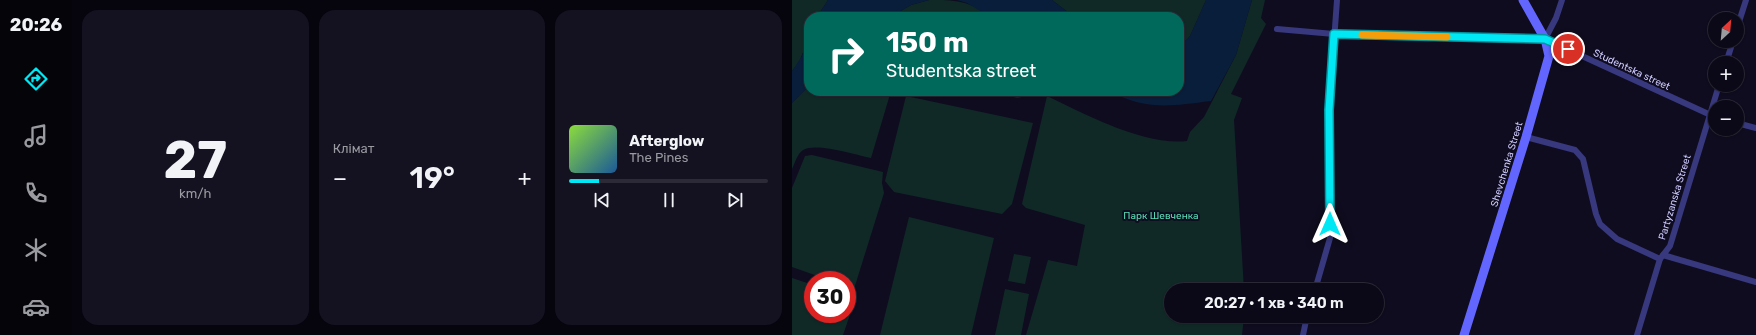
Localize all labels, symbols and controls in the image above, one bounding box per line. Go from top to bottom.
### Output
north arrow [1708,12,1744,48]
map controls [1708,12,1744,136]
text: 20:26 [10,14,62,36]
text: 150 m [886,26,969,59]
icon: right [820,28,872,80]
pin [1551,32,1585,66]
icon: arrive [1557,38,1579,60]
street label: Studentska street [1591,47,1672,93]
button: + [1708,56,1744,92]
text: Studentska street [886,60,1036,82]
icon: directions [22,65,50,93]
button: − [1708,100,1744,136]
street label: Shevchenka Street [1488,120,1526,208]
icon: music [22,122,50,150]
text: 27 [164,129,227,191]
text: Afterglow [629,132,704,150]
text: Клімат [333,141,374,156]
text: The Pines [629,150,688,165]
street label: Partyzanska Street [1656,153,1694,241]
text: 19° [410,160,455,196]
text: − [333,165,347,192]
text: + [518,165,531,192]
icon: phone [22,179,50,207]
text: km/h [179,186,212,201]
icon: previous [591,189,613,211]
icon: pause [658,189,680,211]
icon: next [724,189,746,211]
position arrow [1309,203,1351,245]
park label: Парк Шевченка [1123,210,1199,222]
icon: climate [22,236,50,264]
speed limit sign: 30 [804,271,856,323]
icon: car [22,293,50,321]
text: 20:27 · 1 хв · 340 m [1204,294,1344,312]

